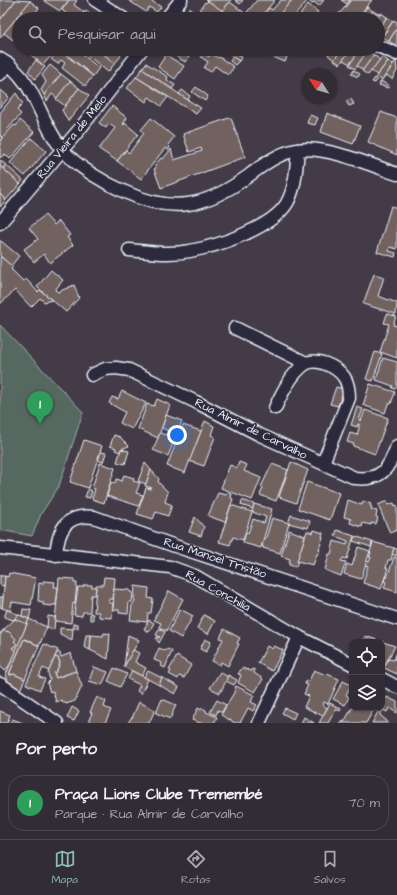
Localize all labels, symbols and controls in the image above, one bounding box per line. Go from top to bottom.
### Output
search box [12,12,385,56]
icon: search [26,23,48,45]
text: Pesquisar aqui [58,24,155,45]
north arrow [301,68,337,104]
street label: Rua Vieira de Melo [33,91,111,182]
pin: 1 [27,391,53,424]
street label: Rua Almir de Carvalho [192,394,310,464]
your location [167,425,187,445]
street label: Rua Manoel Tristão [161,533,269,583]
street label: Rua Conchilia [182,566,254,616]
map controls [349,639,385,711]
button: locate [349,639,385,675]
button: layers [349,675,385,711]
text: Por perto [16,737,97,761]
text: Praça Lions Clube Tremembé [55,784,263,805]
text: 1 [29,794,31,812]
text: 70 m [348,794,380,812]
text: Parque · Rua Almir de Carvalho [55,805,243,823]
tab: Mapa [52,848,78,887]
tab: Rotas [181,848,211,887]
tab: Salvos [314,848,345,887]

